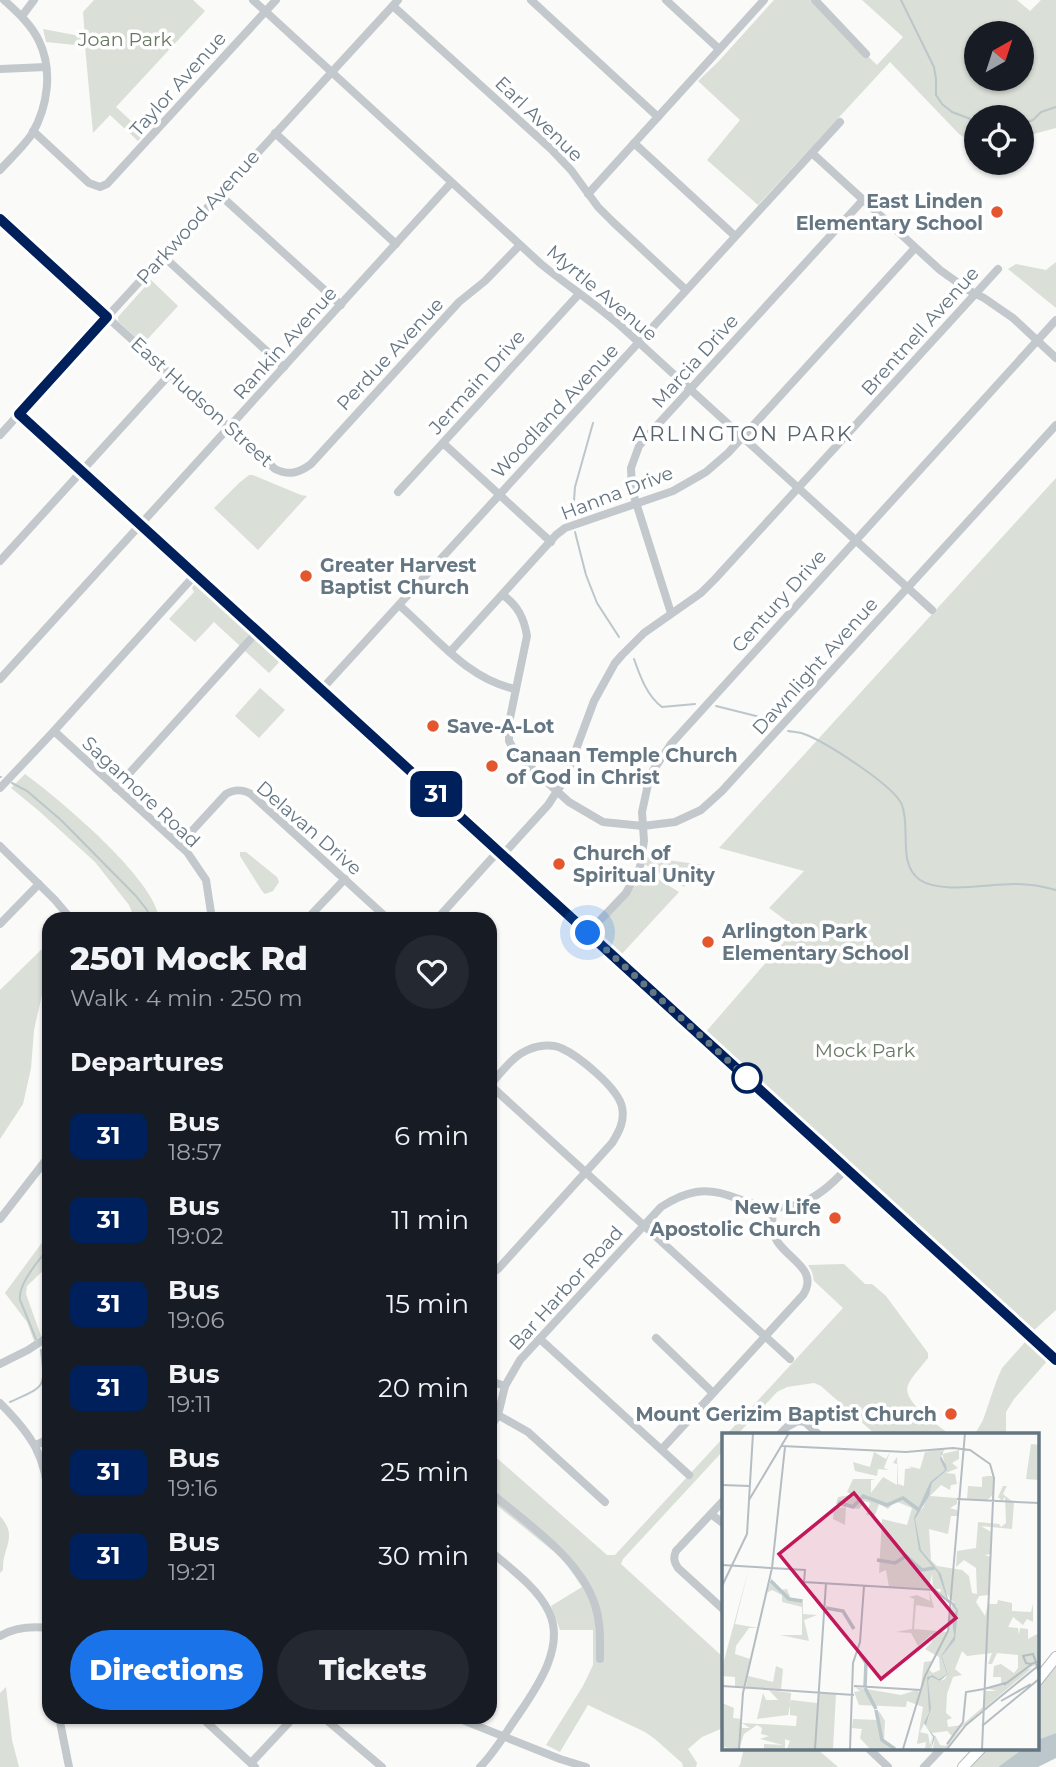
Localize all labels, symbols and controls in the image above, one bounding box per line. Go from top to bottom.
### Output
north arrow [964,21,1034,91]
map controls [964,21,1034,175]
street label: Taylor Avenue [125,27,231,141]
park label: Joan Park [77,28,173,51]
street label: Earl Avenue [490,71,588,167]
button: locate [964,105,1034,175]
street label: Parkwood Avenue [132,145,264,289]
place label: East Linden Elementary School [796,190,983,235]
marker: East Linden Elementary School [989,204,1005,220]
street label: Myrtle Avenue [542,240,662,346]
street label: Brentnell Avenue [856,262,984,400]
street label: Rankin Avenue [228,282,342,404]
street label: Perdue Avenue [332,293,448,415]
street label: Marcia Drive [647,309,743,413]
street label: Jermain Drive [423,325,530,440]
street label: East Hudson Street [126,332,278,472]
street label: Woodland Avenue [487,339,623,483]
district label: ARLINGTON PARK [632,421,854,446]
street label: Hanna Drive [558,461,676,525]
street label: Century Drive [727,545,831,657]
place label: Greater Harvest Baptist Church [320,554,477,599]
marker: Greater Harvest Baptist Church [298,568,314,584]
street label: Dawnlight Avenue [747,593,883,739]
place label: Save-A-Lot [447,715,554,738]
marker: Save-A-Lot [425,718,441,734]
street label: Sagamore Road [77,732,205,852]
place label: Canaan Temple Church of God in Christ [506,744,738,789]
marker: Canaan Temple Church of God in Christ [484,758,500,774]
line badge: 31 [404,771,467,817]
street label: Delavan Drive [252,776,366,880]
text: 31 [424,779,448,808]
place label: Church of Spiritual Unity [573,842,716,887]
marker: Church of Spiritual Unity [551,856,567,872]
your location [570,915,605,950]
place label: Arlington Park Elementary School [721,920,909,965]
marker: Arlington Park Elementary School [700,934,716,950]
button: heart [395,935,469,1009]
text: 2501 Mock Rd [70,938,308,978]
text: Walk · 4 min · 250 m [70,984,303,1012]
park label: Mock Park [815,1039,916,1062]
text: Departures [70,1046,224,1078]
unlabelled marker [732,1063,762,1093]
text: Bus [168,1106,220,1138]
text: 6 min [394,1120,469,1152]
text: 31 [97,1121,120,1150]
text: 18:57 [168,1138,222,1166]
text: Bus [168,1190,220,1222]
place label: New Life Apostolic Church [649,1196,821,1241]
text: 11 min [391,1204,469,1236]
text: 31 [97,1205,120,1234]
marker: New Life Apostolic Church [827,1210,843,1226]
street label: Bar Harbor Road [504,1221,628,1355]
text: 19:02 [168,1222,223,1250]
text: Bus [168,1274,220,1306]
text: 15 min [386,1288,469,1320]
text: 31 [97,1289,120,1318]
text: 19:06 [168,1306,224,1334]
text: Bus [168,1358,220,1390]
text: 20 min [378,1372,469,1404]
text: 31 [97,1373,120,1402]
text: 19:11 [168,1390,212,1418]
place label: Mount Gerizim Baptist Church [635,1403,937,1426]
marker: Mount Gerizim Baptist Church [943,1406,959,1422]
inset map [722,1433,1038,1750]
text: Bus [168,1442,220,1474]
text: 25 min [381,1456,469,1488]
text: 31 [97,1457,120,1486]
text: 19:16 [168,1474,218,1502]
text: Bus [168,1526,220,1558]
text: 30 min [378,1540,469,1572]
text: 31 [97,1541,120,1570]
text: 19:21 [168,1558,217,1586]
button: Directions [70,1630,263,1710]
button: Tickets [277,1630,469,1710]

